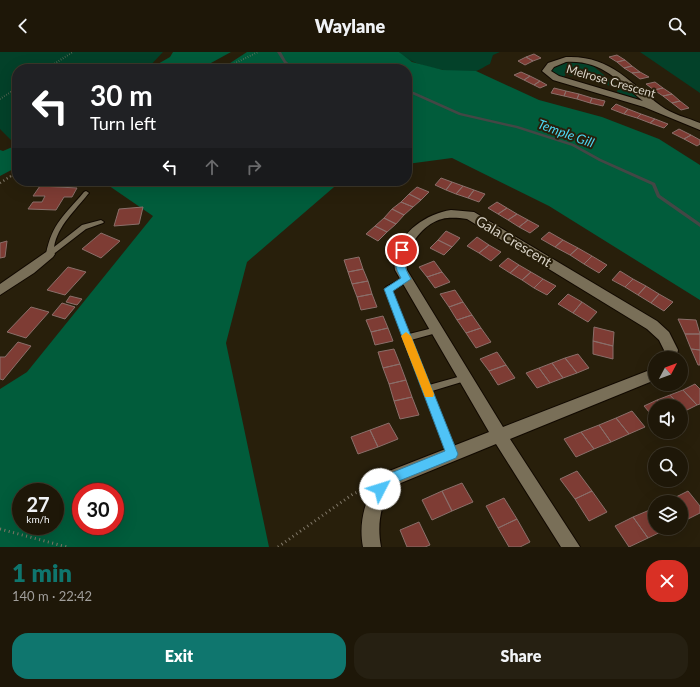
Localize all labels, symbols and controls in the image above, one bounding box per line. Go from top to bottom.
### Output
icon: back [12,15,34,37]
text: Waylane [315,15,385,37]
icon: search [666,15,688,37]
street label: Melrose Crescent [565,61,658,101]
text: 30 m [90,78,153,112]
icon: left [24,80,76,132]
text: Turn left [90,112,156,134]
water label: Temple Gill [536,115,596,151]
icon: left [159,156,181,178]
icon: ahead [201,156,223,178]
icon: right [243,156,265,178]
street label: Gala Crescent [473,212,555,270]
pin [385,233,419,267]
icon: arrive [391,239,413,261]
north arrow [648,351,688,391]
map controls [648,351,688,535]
button: sound [648,399,688,439]
button: search [648,447,688,487]
position arrow [359,468,401,510]
speed limit sign: 30 [72,483,124,535]
text: 27 [26,492,50,516]
button: layers [648,495,688,535]
text: km/h [26,513,50,525]
text: 1 min [12,558,72,587]
button: close [646,560,688,602]
text: 140 m · 22:42 [12,588,92,604]
button: Exit [12,633,346,679]
button: Share [354,633,688,679]

